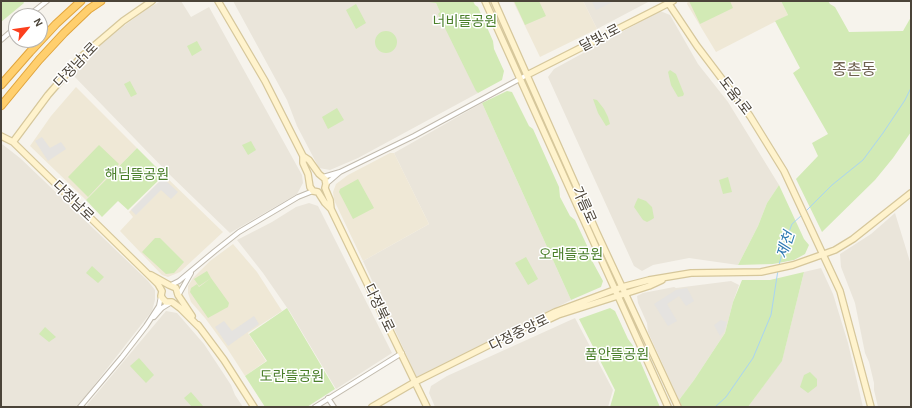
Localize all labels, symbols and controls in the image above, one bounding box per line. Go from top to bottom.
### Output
north arrow [8,8,48,48]
park label: 너비뜰공원 [433,14,497,30]
text: N [31,16,45,28]
street label: 달빛1로 [577,21,623,55]
street label: 다정남1로 [50,39,102,91]
district label: 종촌동 [832,60,876,80]
street label: 도움1로 [715,74,755,118]
park label: 해님뜰공원 [105,167,169,183]
street label: 다정남로 [49,177,97,225]
street label: 가름로 [568,184,600,226]
water label: 제천 [773,229,799,261]
park label: 오래뜰공원 [539,247,603,263]
street label: 다정북로 [360,281,398,335]
street label: 다정중앙로 [486,311,552,355]
park label: 품안뜰공원 [585,347,649,363]
park label: 도란뜰공원 [260,369,324,385]

